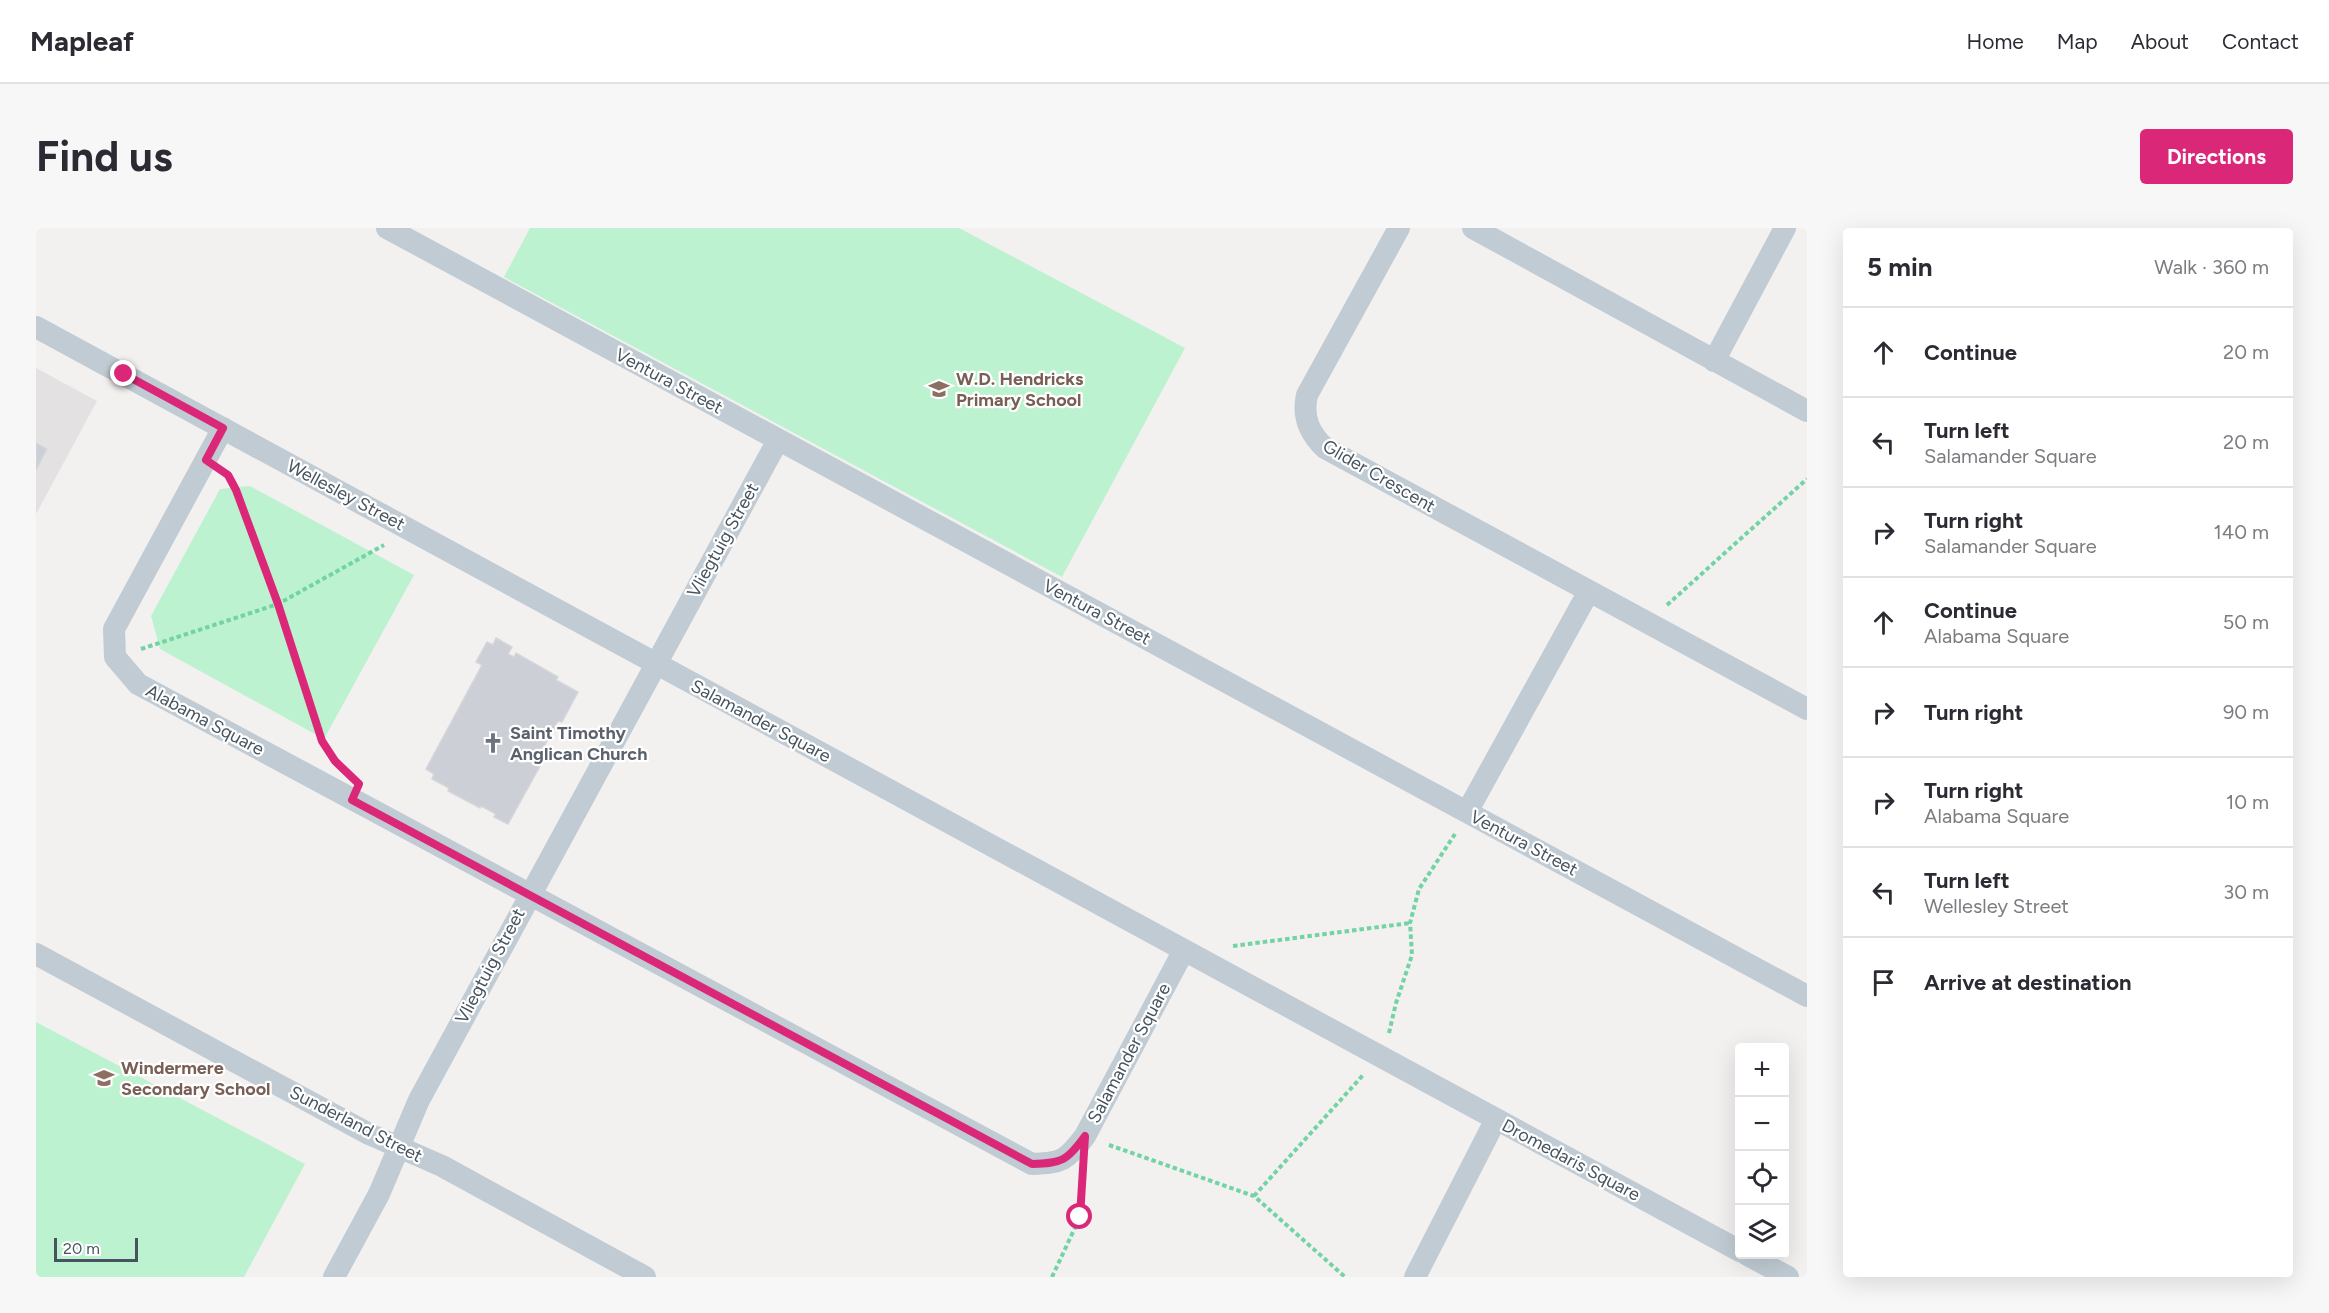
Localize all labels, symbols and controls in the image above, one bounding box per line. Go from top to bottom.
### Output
text: Mapleaf [30,24,134,58]
text: Home [1967,29,2024,54]
text: Map [2057,29,2098,54]
text: About [2131,29,2189,54]
text: Contact [2222,29,2299,54]
button: Directions [2140,129,2293,184]
text: Find us [36,131,173,182]
text: 5 min [1867,251,1933,283]
text: Walk · 360 m [2154,255,2269,279]
icon: ahead [1867,336,1900,369]
text: Continue [1924,339,2017,366]
text: 20 m [2223,340,2269,364]
street label: Ventura Street [611,343,727,419]
route end [110,360,136,386]
place label: W.D. Hendricks Primary School [956,368,1084,411]
school or university icon: W.D. Hendricks Primary School [927,377,951,401]
text: Turn left [1924,417,2010,444]
icon: left [1867,426,1900,459]
text: 20 m [2223,430,2269,454]
street label: Glider Crescent [1319,435,1439,517]
text: Salamander Square [1924,444,2097,468]
street label: Wellesley Street [283,455,409,535]
street label: Vliegtuig Street [682,479,764,601]
text: Turn right [1924,507,2023,534]
icon: right [1867,516,1900,549]
text: 140 m [2214,520,2269,544]
text: Salamander Square [1924,534,2097,558]
street label: Ventura Street [1039,574,1155,650]
text: Continue [1924,597,2017,624]
icon: ahead [1867,606,1900,639]
text: 50 m [2223,610,2269,634]
text: Alabama Square [1924,624,2069,648]
street label: Salamander Square [687,675,835,767]
street label: Alabama Square [142,680,268,760]
icon: right [1867,696,1900,729]
text: Turn right [1924,699,2023,726]
text: 90 m [2223,700,2269,724]
place label: Saint Timothy Anglican Church [510,722,647,765]
church icon: Saint Timothy Anglican Church [481,731,505,755]
text: Turn right [1924,777,2023,804]
icon: right [1867,786,1900,819]
text: 10 m [2226,790,2269,814]
text: Alabama Square [1924,804,2069,828]
street label: Ventura Street [1466,805,1582,881]
text: Turn left [1924,867,2010,894]
icon: left [1867,876,1900,909]
text: 30 m [2223,880,2269,904]
text: Wellesley Street [1924,894,2069,918]
street label: Vliegtuig Street [450,904,530,1027]
icon: arrive [1867,966,1900,999]
text: Arrive at destination [1924,969,2132,996]
street label: Salamander Square [1083,979,1175,1127]
map controls [1735,1043,1789,1259]
button: + [1735,1043,1789,1097]
place label: Windermere Secondary School [121,1057,271,1100]
school or university icon: Windermere Secondary School [92,1066,116,1090]
street label: Sunderland Street [286,1081,426,1167]
button: − [1735,1097,1789,1151]
street label: Dromedaris Square [1498,1114,1644,1206]
button: locate [1735,1151,1789,1205]
route start [1066,1203,1092,1229]
button: layers [1735,1205,1789,1259]
scale bar [54,1235,138,1262]
text: 20 m [63,1239,100,1258]

